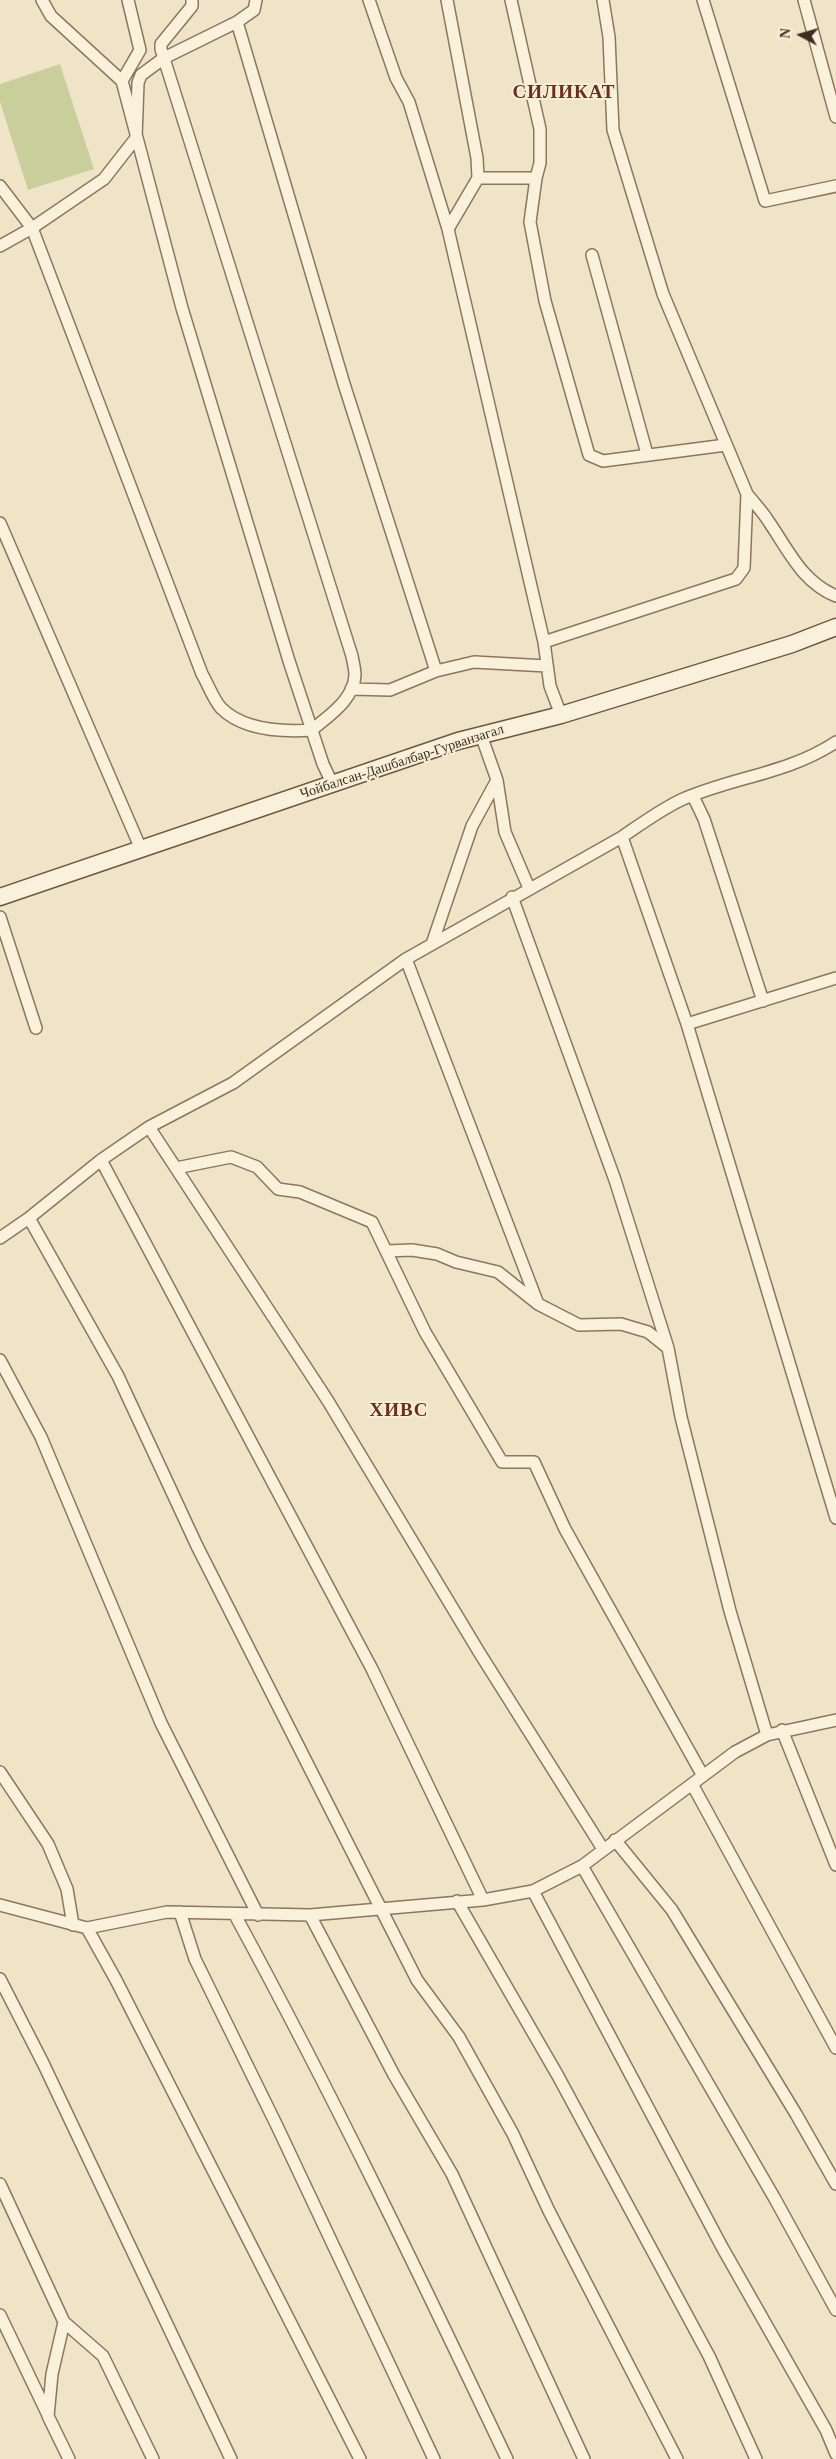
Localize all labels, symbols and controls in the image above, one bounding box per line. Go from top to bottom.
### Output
north arrow [776,10,826,60]
text: N [778,28,794,39]
district label: СИЛИКАТ [512,82,616,104]
street label: Чойбалсан-Дашбалбар-Гурванзагал [298,721,506,803]
district label: ХИВС [369,1400,429,1422]

